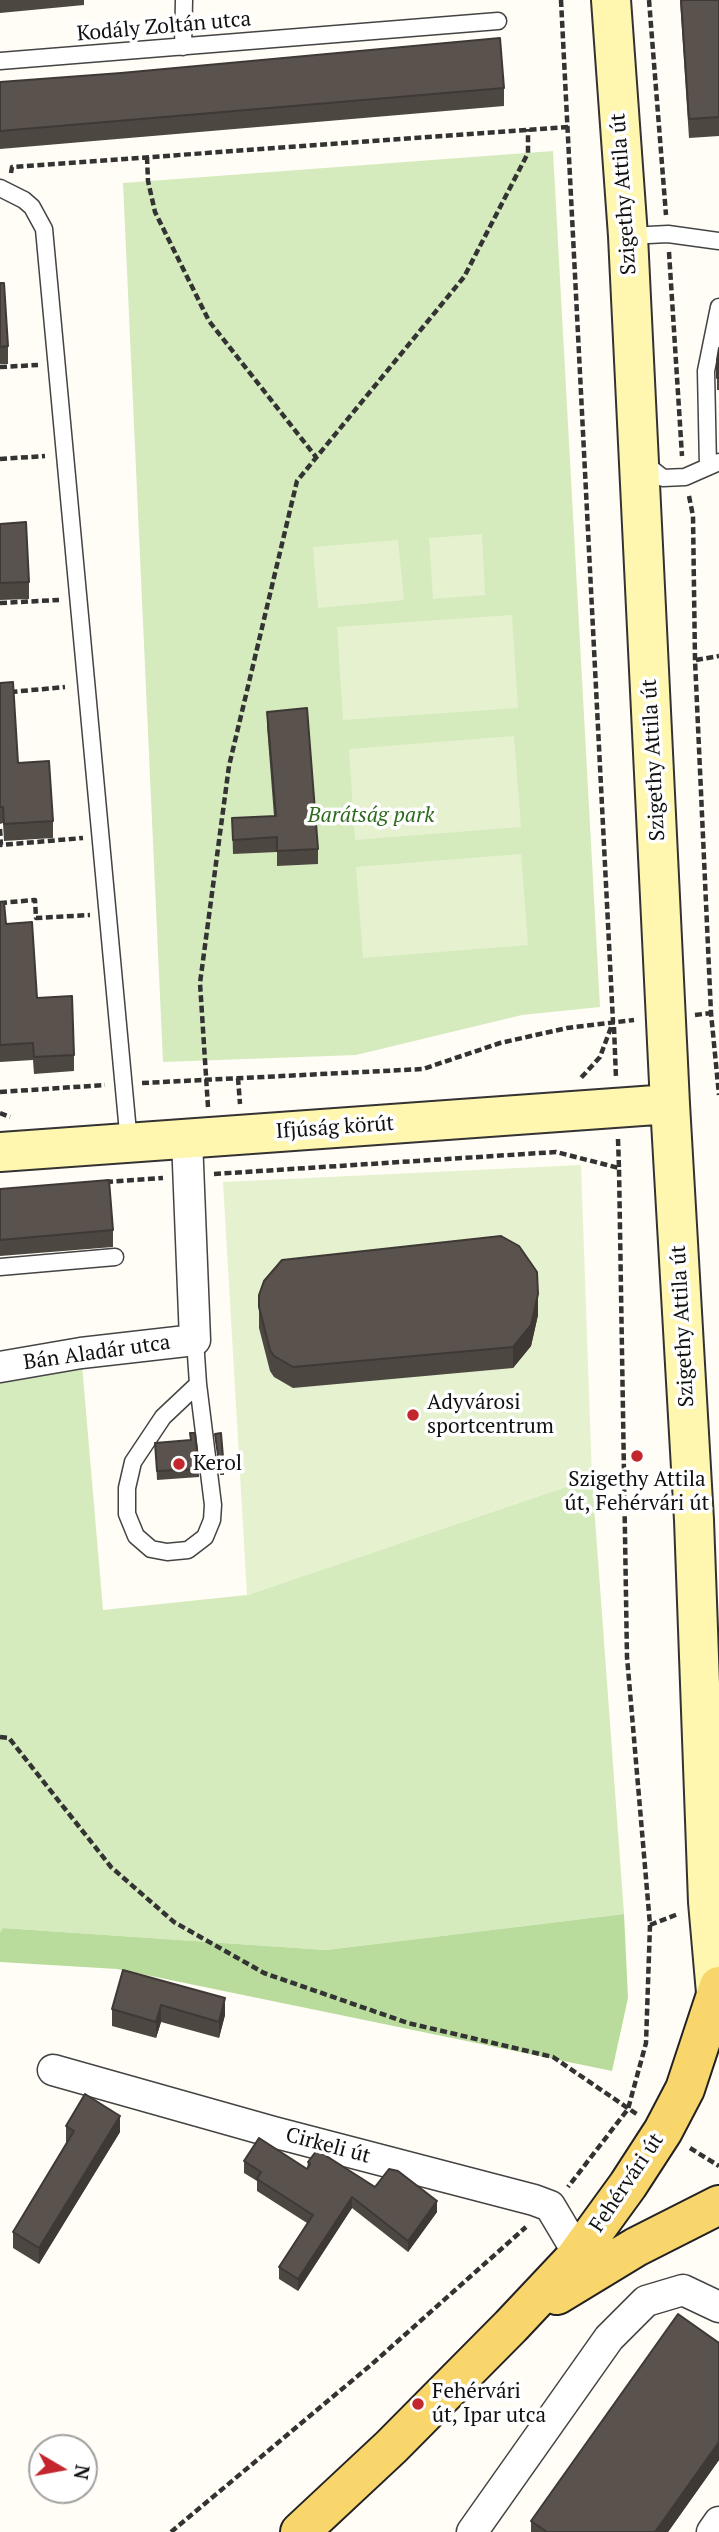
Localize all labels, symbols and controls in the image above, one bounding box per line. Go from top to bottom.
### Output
street label: Kodály Zoltán utca [76,7,252,47]
street label: Szigethy Attila út [606,112,642,276]
street label: Szigethy Attila út [637,678,671,842]
park label: Barátság park [308,803,434,829]
street label: Ifjúság körút [275,1111,395,1145]
street label: Szigethy Attila út [666,1244,700,1408]
street label: Bán Aladár utca [22,1330,172,1376]
place label: Adyvárosi sportcentrum [427,1390,554,1440]
marker: Adyvárosi sportcentrum [405,1407,421,1423]
marker: Szigethy Attila út, Fehérvári út [629,1448,645,1464]
place label: Kerol [193,1451,242,1477]
marker: Kerol [171,1456,187,1472]
place label: Szigethy Attila út, Fehérvári út [565,1467,709,1517]
street label: Cirkeli út [283,2123,373,2169]
street label: Fehérvári út [585,2129,669,2237]
place label: Fehérvári út, Ipar utca [432,2379,546,2429]
marker: Fehérvári út, Ipar utca [410,2396,426,2412]
north arrow [28,2434,98,2504]
text: N [69,2463,96,2482]

